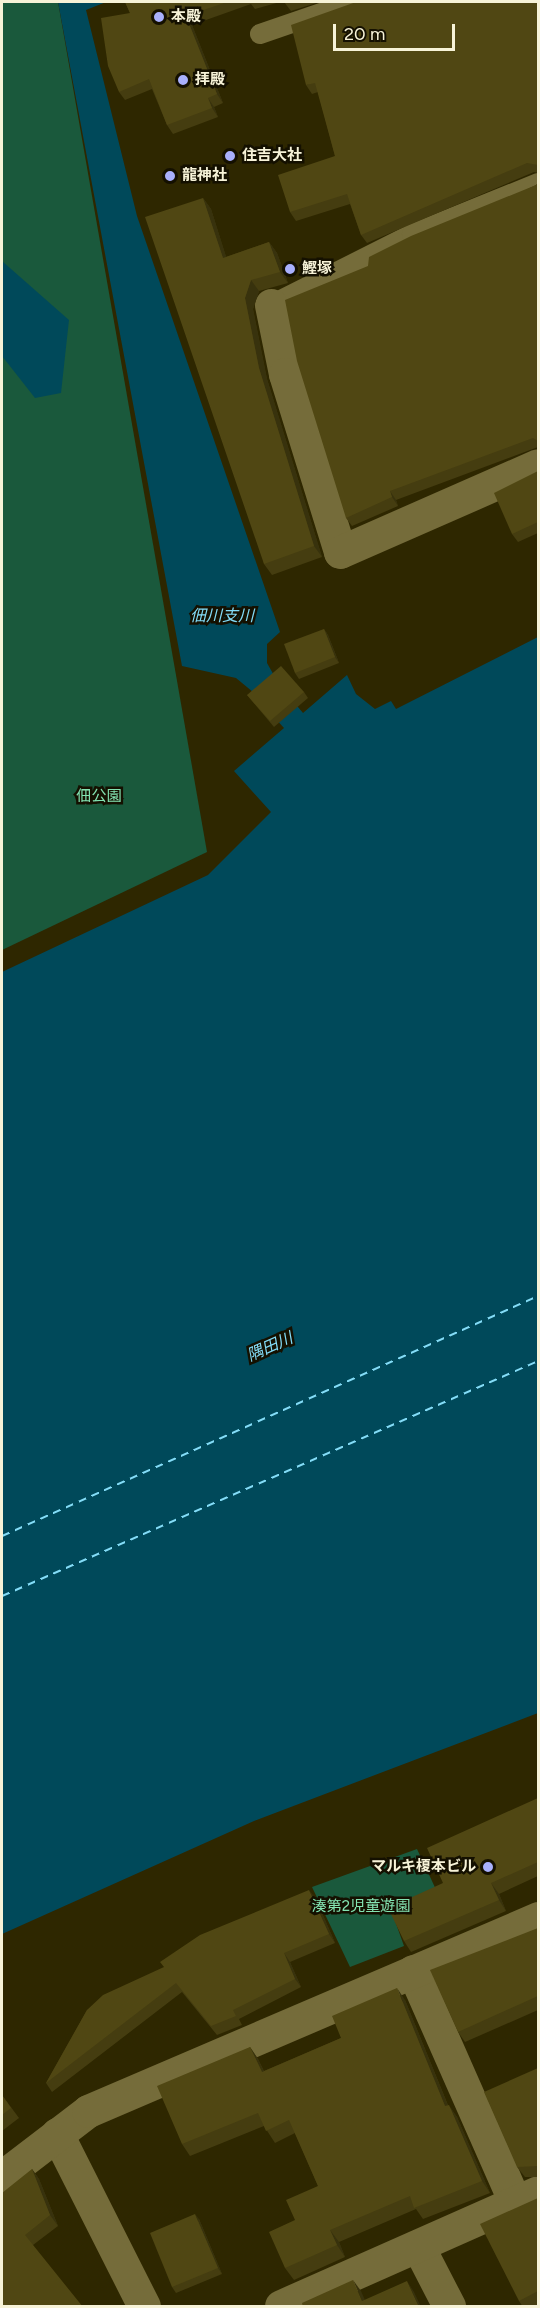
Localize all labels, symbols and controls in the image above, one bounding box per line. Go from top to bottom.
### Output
place label: 本殿 [171,8,201,26]
marker: 本殿 [152,10,166,24]
scale bar [336,12,458,50]
text: 20 m [344,23,385,45]
place label: 拝殿 [195,71,225,89]
marker: 拝殿 [176,73,190,87]
place label: 住吉大社 [242,147,302,165]
marker: 住吉大社 [223,149,237,163]
place label: 龍神社 [182,167,227,185]
marker: 龍神社 [163,169,177,183]
place label: 鰹塚 [302,260,332,278]
marker: 鰹塚 [283,262,297,276]
water label: 佃川支川 [190,606,254,626]
park label: 佃公園 [77,788,121,806]
water label: 隅田川 [244,1328,296,1366]
place label: マルキ榎本ビル [371,1858,476,1876]
marker: マルキ榎本ビル [481,1860,495,1874]
park label: 湊第2児童遊園 [312,1898,410,1916]

